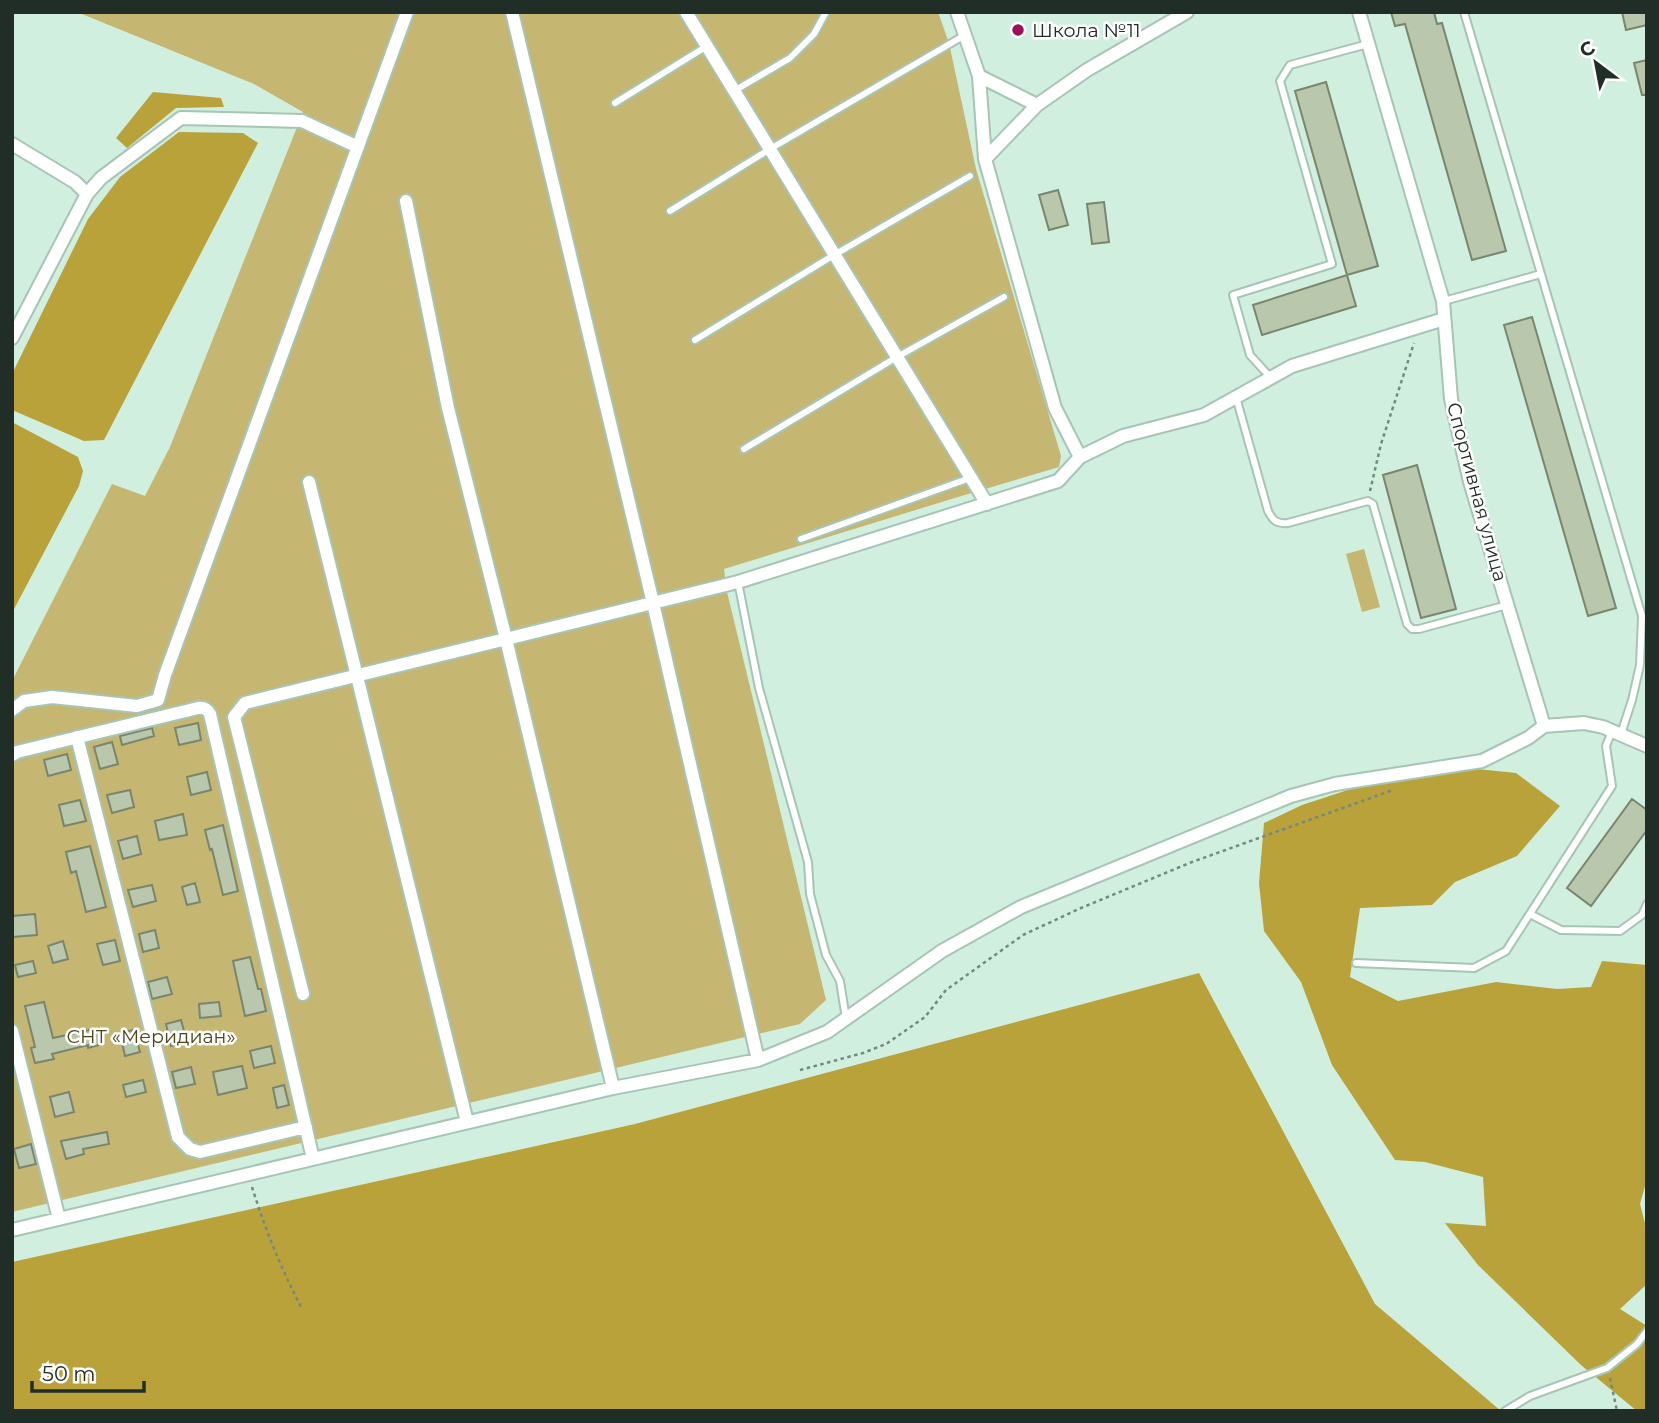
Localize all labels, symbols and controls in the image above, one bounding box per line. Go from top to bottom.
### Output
place label: Школа №11 [1032,19,1141,42]
marker: Школа №11 [1010,22,1026,38]
north arrow [1561,28,1631,98]
text: С [1575,35,1599,62]
street label: Спортивная улица [1442,400,1512,584]
park label: СНТ «Меридиан» [67,1025,235,1048]
scale bar [32,1350,144,1394]
text: 50 m [42,1361,96,1386]

